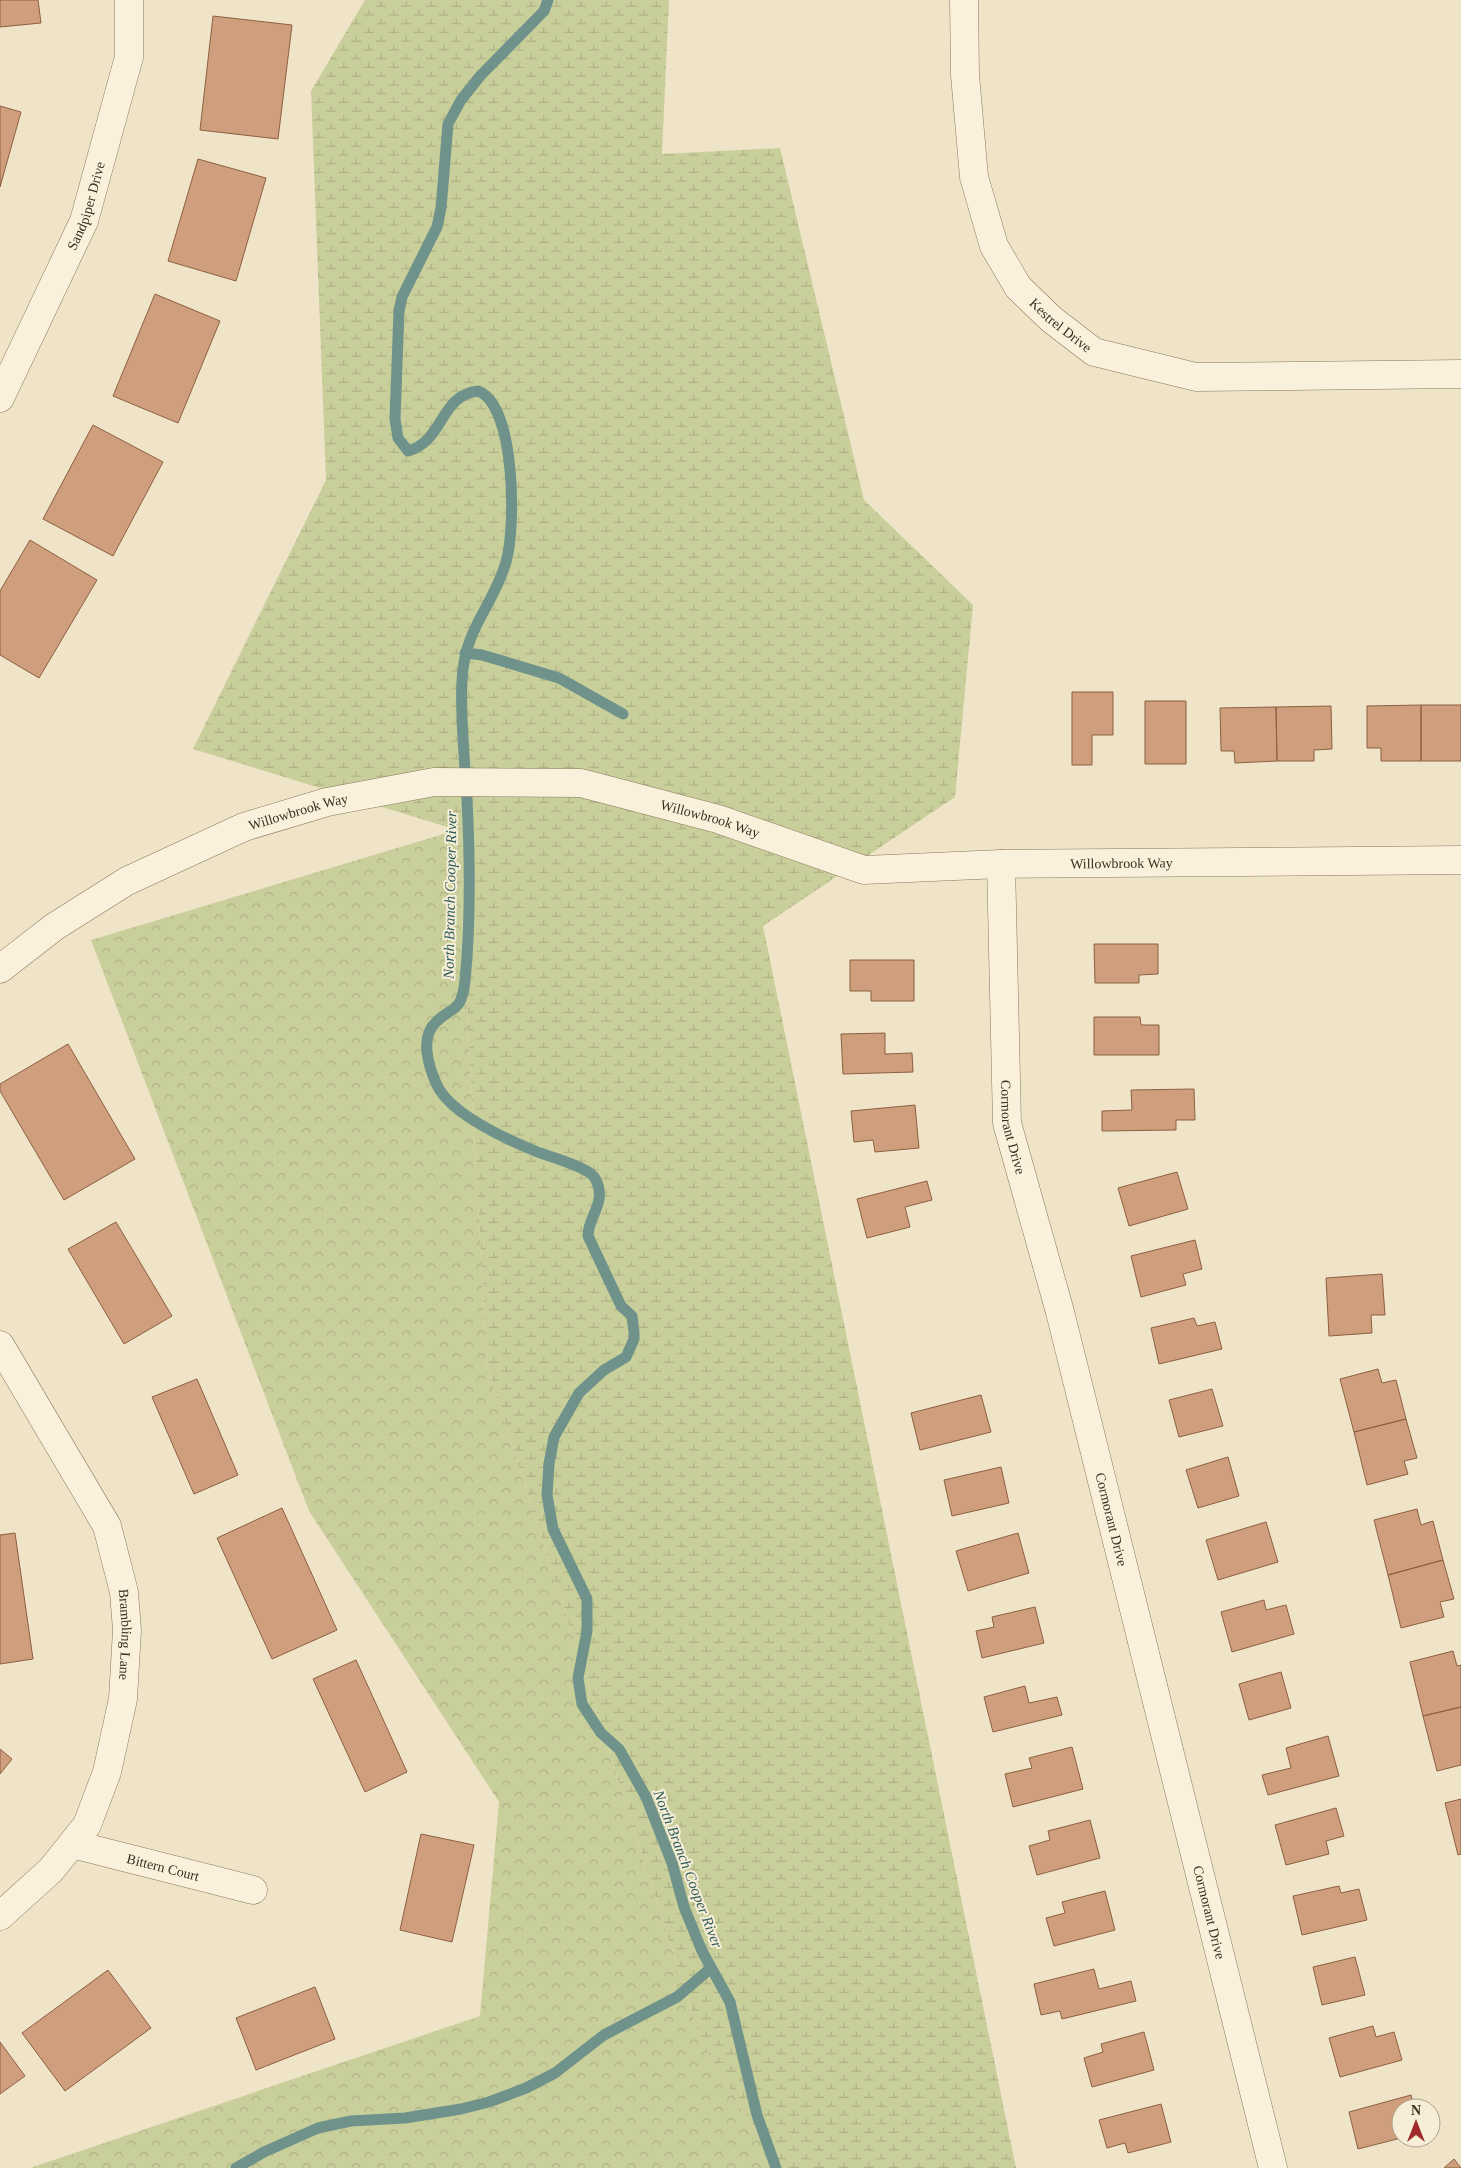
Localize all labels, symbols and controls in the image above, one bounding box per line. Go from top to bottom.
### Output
street label: Sandpiper Drive [64,160,107,252]
street label: Kestrel Drive [1027,295,1095,355]
street label: Willowbrook Way [247,791,349,833]
street label: Willowbrook Way [659,797,762,840]
water label: North Branch Cooper River [441,811,459,980]
street label: Willowbrook Way [1070,855,1173,871]
street label: Cormorant Drive [999,1080,1029,1176]
street label: Cormorant Drive [1093,1471,1130,1568]
street label: Brambling Lane [116,1588,135,1681]
water label: North Branch Cooper River [650,1787,726,1950]
street label: Bittern Court [125,1851,201,1884]
street label: Cormorant Drive [1191,1864,1228,1961]
north arrow [1391,2098,1441,2148]
text: N [1411,2103,1421,2118]

